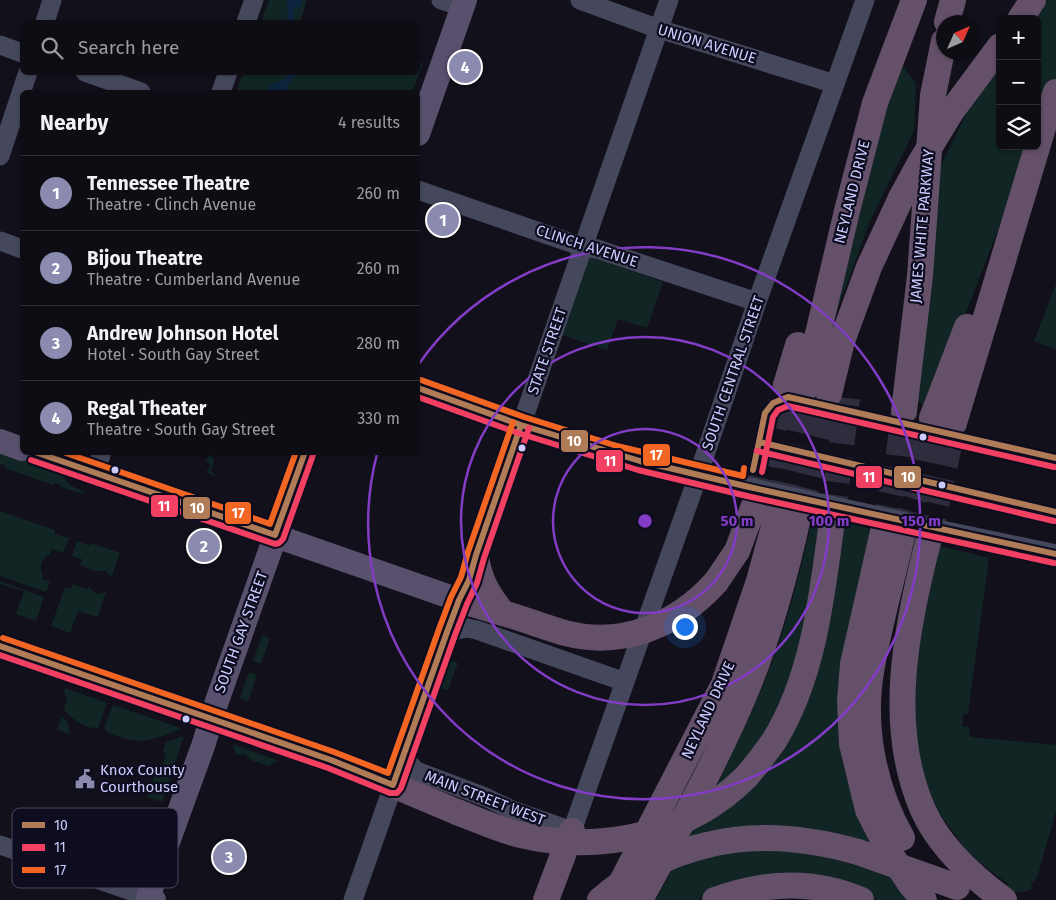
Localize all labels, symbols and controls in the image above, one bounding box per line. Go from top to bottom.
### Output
north arrow [936,15,981,60]
map controls [996,15,1041,150]
button: + [996,15,1041,60]
search box [20,20,420,75]
street label: UNION AVENUE [656,20,758,68]
icon: search [38,34,66,62]
text: Search here [78,36,179,59]
pin: 4 [449,48,481,86]
button: − [996,60,1041,105]
button: layers [996,105,1041,150]
text: Nearby [40,110,108,136]
text: 4 results [338,113,400,132]
street label: NEYLAND DRIVE [830,138,874,246]
street label: JAMES WHITE PARKWAY [906,148,938,304]
text: Tennessee Theatre [87,172,250,195]
text: 1 [52,184,60,203]
text: 260 m [357,184,400,203]
text: Theatre · Clinch Avenue [87,195,256,214]
pin: 1 [427,201,459,239]
street label: CLINCH AVENUE [534,221,640,271]
text: Bijou Theatre [87,247,203,270]
text: 2 [52,259,60,278]
text: 260 m [357,259,400,278]
text: Theatre · Cumberland Avenue [87,270,300,289]
street label: SOUTH CENTRAL STREET [698,293,768,453]
street label: STATE STREET [524,305,570,397]
text: Andrew Johnson Hotel [87,322,279,345]
text: 3 [52,334,60,353]
text: 280 m [356,334,400,353]
text: Hotel · South Gay Street [87,345,259,364]
text: Regal Theater [87,397,206,420]
text: 4 [51,409,61,428]
text: 330 m [357,409,400,428]
text: Theatre · South Gay Street [87,420,275,439]
line badge: 10 [560,429,589,453]
unlabelled marker [918,432,928,442]
text: 10 [567,433,581,450]
unlabelled marker [517,443,527,453]
line badge: 17 [642,443,671,467]
text: 17 [649,447,663,464]
line badge: 11 [595,449,624,473]
text: 11 [604,453,616,470]
unlabelled marker [110,465,120,475]
line badge: 11 [855,465,883,489]
line badge: 10 [893,465,922,489]
text: 11 [863,469,875,486]
text: 10 [901,469,915,486]
unlabelled marker [937,480,947,490]
line badge: 11 [150,494,179,518]
line badge: 10 [182,496,211,520]
text: 11 [158,498,170,515]
text: 10 [190,500,204,517]
line badge: 17 [224,501,252,525]
text: 17 [231,505,245,522]
centre of rings [636,512,654,530]
text: 50 m [720,512,754,530]
text: 100 m [809,512,849,530]
text: 150 m [901,512,941,530]
pin: 2 [188,527,220,565]
street label: SOUTH GAY STREET [211,568,272,695]
your location [672,614,698,640]
street label: NEYLAND DRIVE [677,658,739,762]
unlabelled marker [181,714,191,724]
place label: Knox County Courthouse [100,761,185,796]
street label: MAIN STREET WEST [422,767,548,829]
public building icon: Knox County Courthouse [74,768,96,790]
legend [12,808,178,888]
text: 10 [54,817,68,834]
pin: 3 [213,838,245,876]
text: 11 [54,839,66,856]
text: 17 [54,862,66,879]

